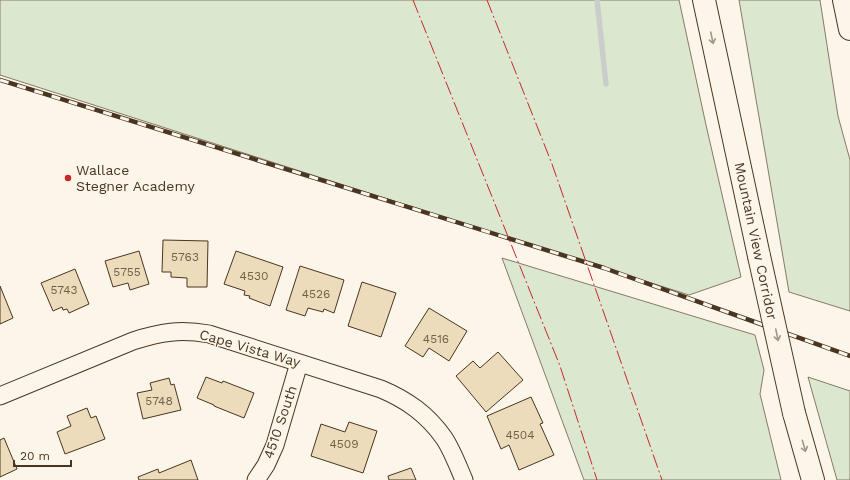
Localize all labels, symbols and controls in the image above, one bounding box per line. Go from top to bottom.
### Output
one-way arrow [709,31,717,44]
street label: Mountain View Corridor [731,161,781,322]
place label: Wallace Stegner Academy [76,162,196,194]
marker: Wallace Stegner Academy [63,173,73,183]
house number: 5763 [171,250,199,264]
house number: 5755 [113,265,141,279]
house number: 4530 [240,269,268,283]
house number: 5743 [50,283,78,297]
house number: 4526 [302,287,330,301]
street label: Cape Vista Way [198,326,303,370]
one-way arrow [773,328,781,341]
house number: 4516 [423,332,449,346]
street label: 4510 South [260,383,300,461]
house number: 5748 [145,394,173,408]
house number: 4504 [505,428,535,442]
house number: 4509 [329,437,359,451]
one-way arrow [801,440,808,453]
scale bar [14,442,71,468]
text: 20 m [20,449,50,463]

